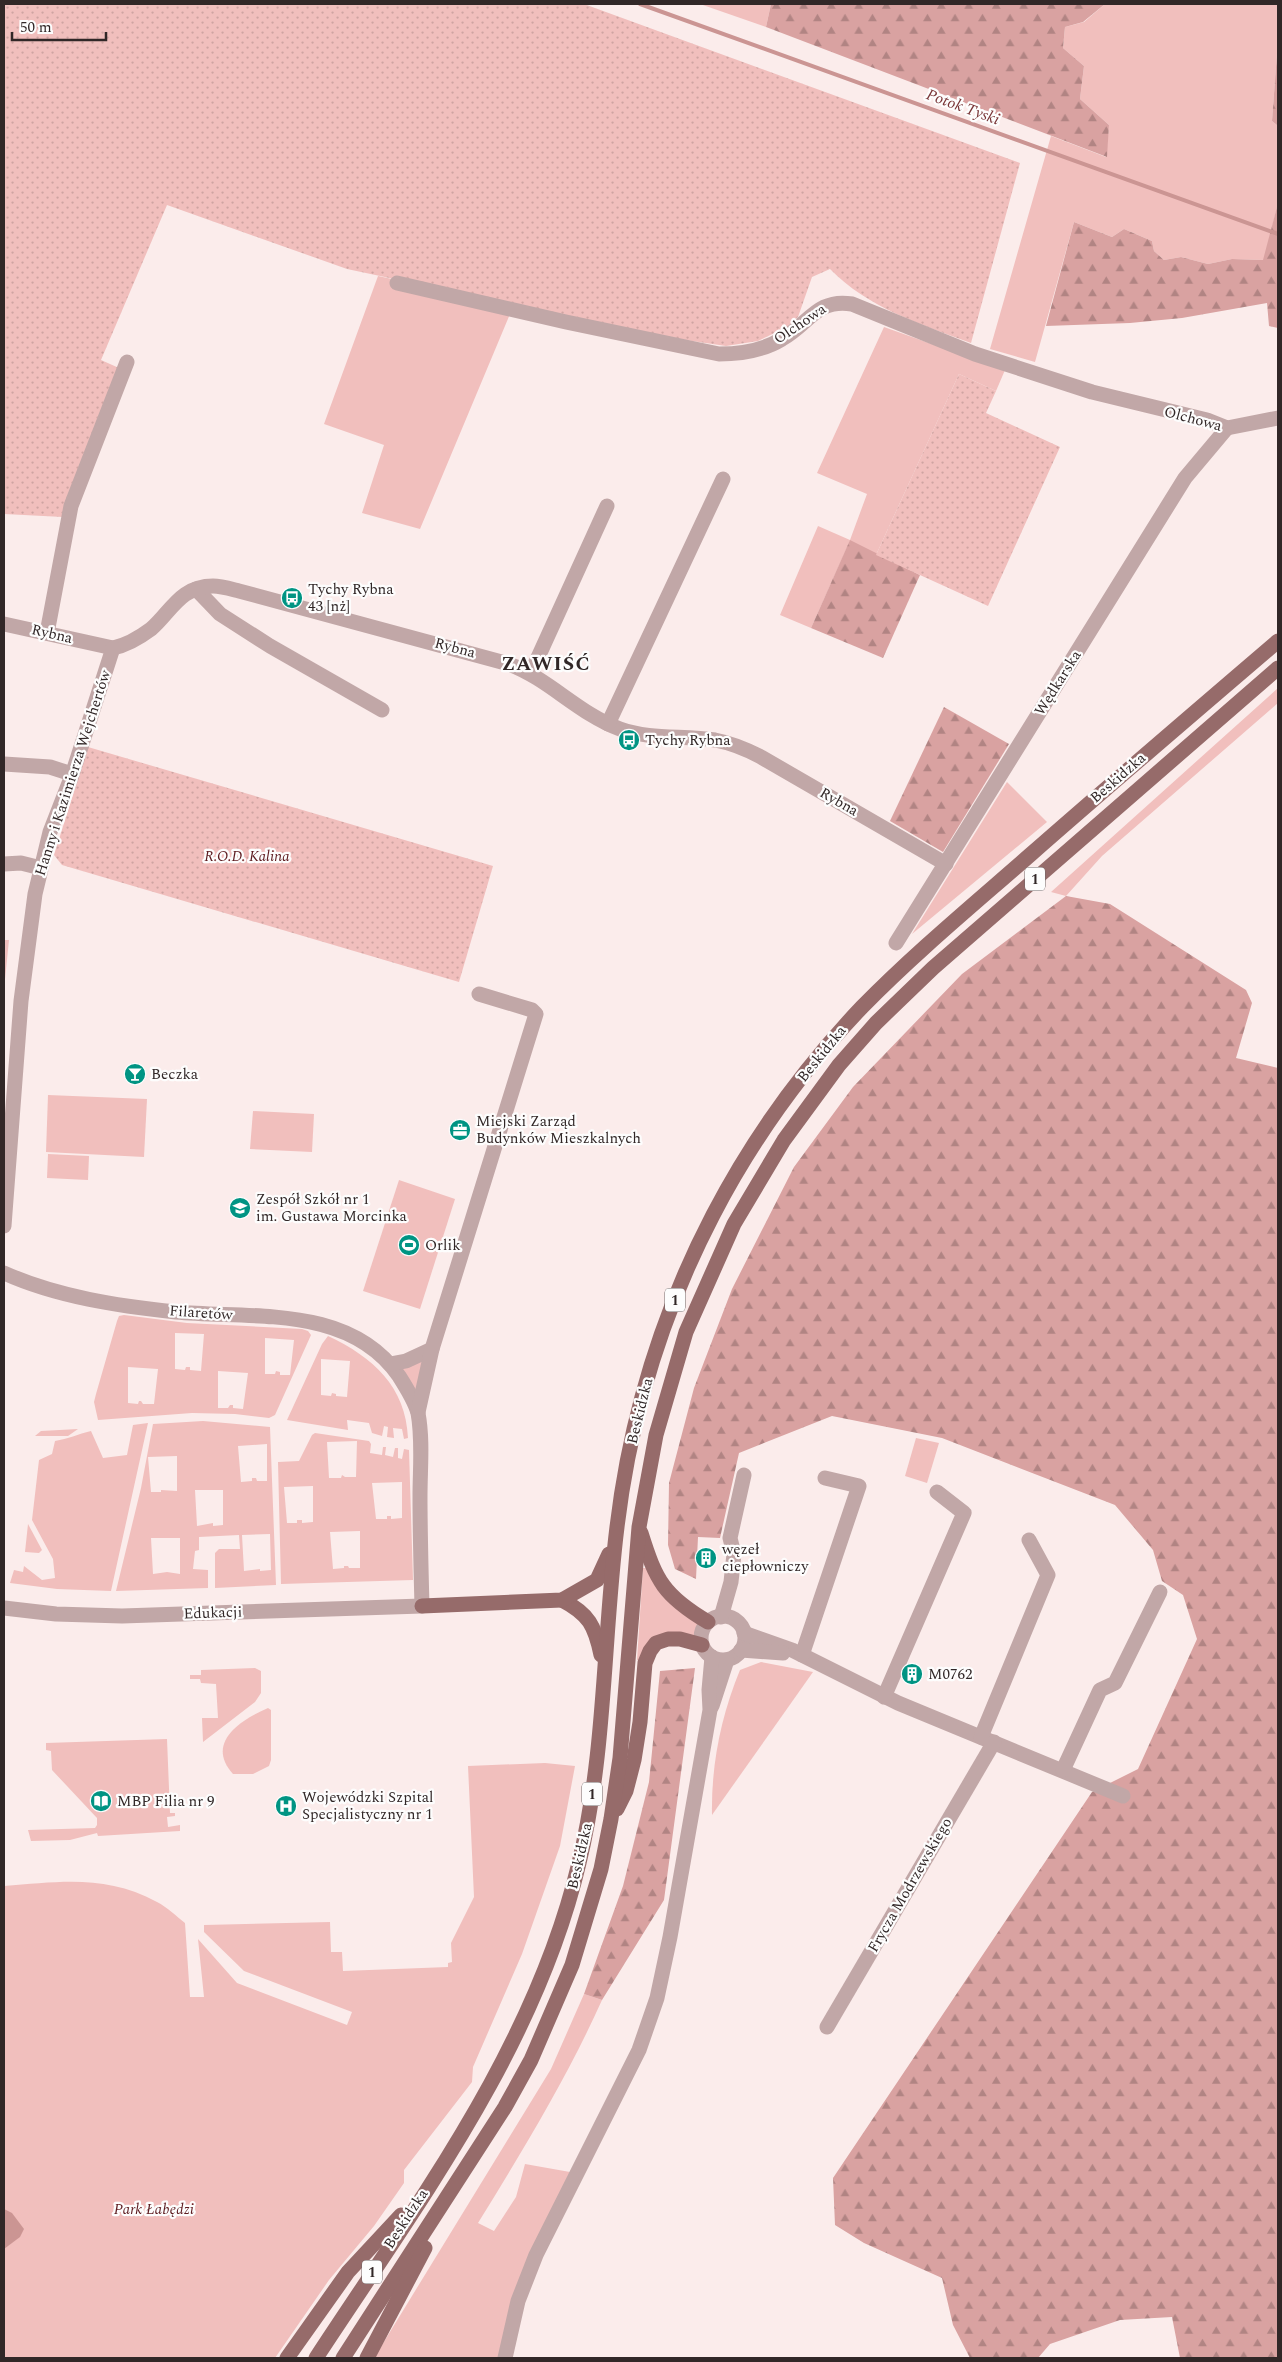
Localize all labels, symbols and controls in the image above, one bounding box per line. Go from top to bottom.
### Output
scale bar [12,10,106,42]
text: 50 m [20,16,52,39]
water label: Potok Tyski [923,83,1003,132]
street label: Olchowa [769,298,832,350]
street label: Olchowa [1161,400,1225,438]
place label: Tychy Rybna 43 [nż] [308,578,394,618]
bus stop icon: Tychy Rybna 43 [nż] [280,586,304,610]
street label: Rybna [29,618,75,650]
street label: Rybna [432,632,479,665]
street label: Wędkarska [1029,645,1088,720]
district label: ZAWIŚĆ [501,649,591,679]
street label: Hanny i Kazimierza Wejchertów [29,667,117,879]
bus stop icon: Tychy Rybna [617,728,641,752]
place label: Tychy Rybna [645,729,731,752]
street label: Beskidzka [1085,747,1152,809]
street label: Rybna [815,782,863,823]
park label: R.O.D. Kalina [204,845,290,868]
road number: 1 [1025,868,1045,891]
street label: Beskidzka [792,1020,853,1087]
bar icon: Beczka [123,1062,147,1086]
place label: Beczka [151,1063,199,1086]
place label: Miejski Zarząd Budynków Mieszkalnych [476,1110,641,1150]
office icon: Miejski Zarząd Budynków Mieszkalnych [448,1118,472,1142]
place label: Zespół Szkół nr 1 im. Gustawa Morcinka [256,1188,408,1228]
school or university icon: Zespół Szkół nr 1 im. Gustawa Morcinka [228,1196,252,1220]
sports icon: Orlik [397,1233,421,1257]
place label: Orlik [425,1234,461,1257]
road number: 1 [665,1288,685,1312]
street label: Filaretów [169,1299,234,1327]
street label: Beskidzka [621,1375,659,1447]
place label: węzeł ciepłowniczy [721,1538,809,1578]
building icon: węzeł ciepłowniczy [694,1546,718,1570]
street label: Edukacji [183,1600,243,1626]
building icon: M0762 [900,1662,924,1686]
place label: M0762 [928,1663,972,1686]
road number: 1 [582,1782,602,1806]
place label: Wojewódzki Szpital Specjalistyczny nr 1 [302,1786,433,1826]
library icon: MBP Filia nr 9 [89,1789,113,1813]
place label: MBP Filia nr 9 [117,1790,214,1813]
hospital icon: Wojewódzki Szpital Specjalistyczny nr 1 [274,1794,298,1818]
street label: Frycza Modrzewskiego [862,1813,958,1957]
street label: Beskidzka [561,1820,599,1891]
street label: Beskidzka [378,2184,434,2254]
park label: Park Łabędzi [114,2198,194,2221]
road number: 1 [362,2260,382,2284]

